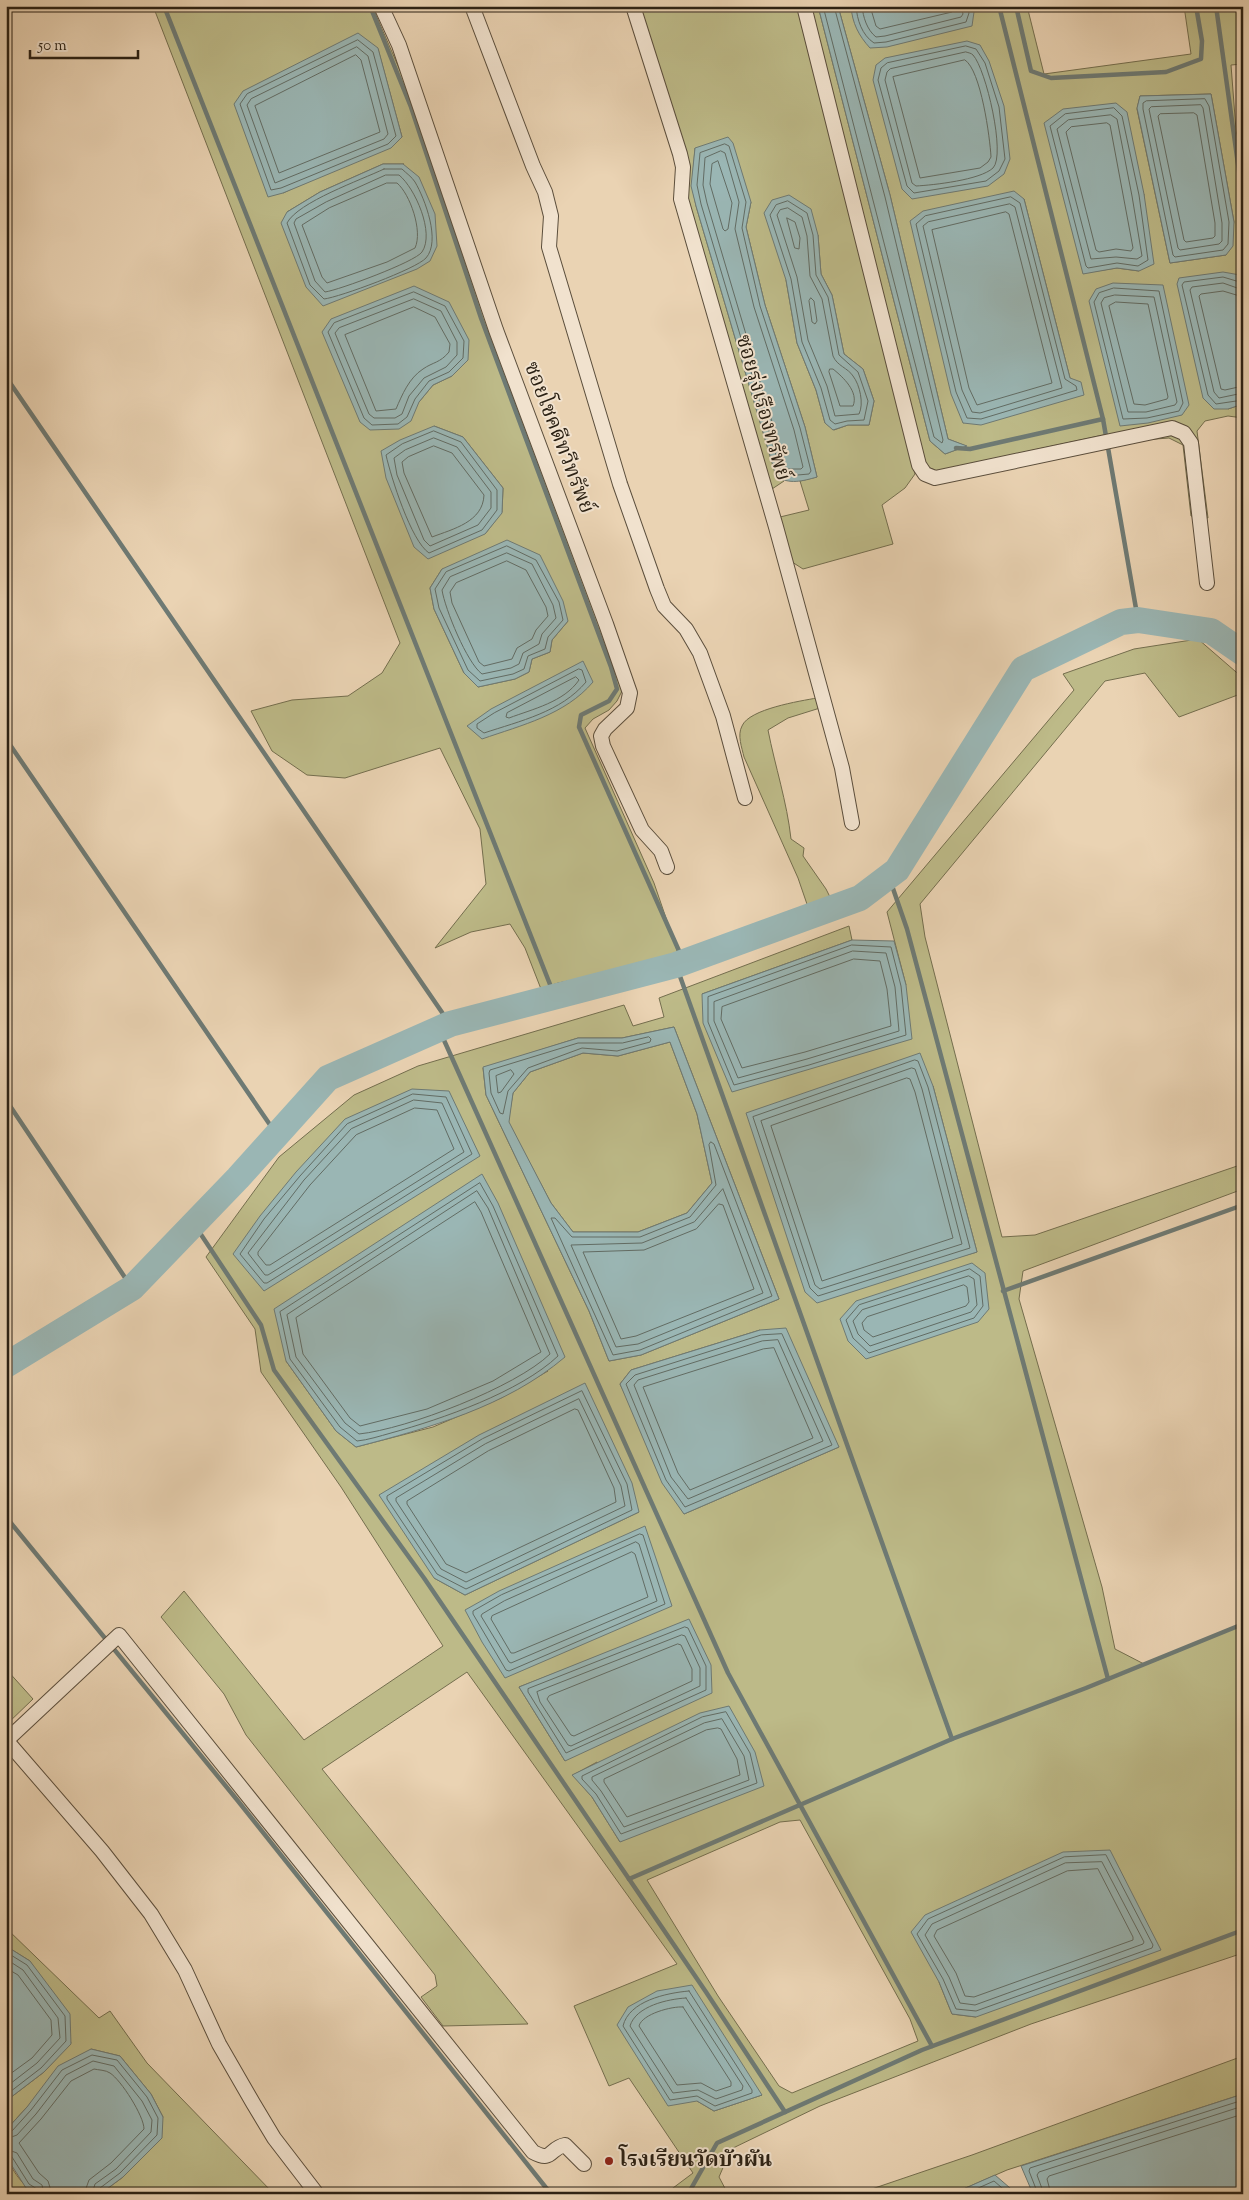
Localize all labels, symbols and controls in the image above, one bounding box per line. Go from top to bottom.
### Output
scale bar [30,28,138,60]
text: 50 m [37,36,67,57]
street label: ซอยรุ่งเรืองทรัพย์ [727,332,797,485]
street label: ซอยโชคดีทวีทรัพย์ [515,357,603,518]
place label: โรงเรียนวัดบัวผัน [618,2144,772,2176]
marker: โรงเรียนวัดบัวผัน [603,2155,615,2167]

